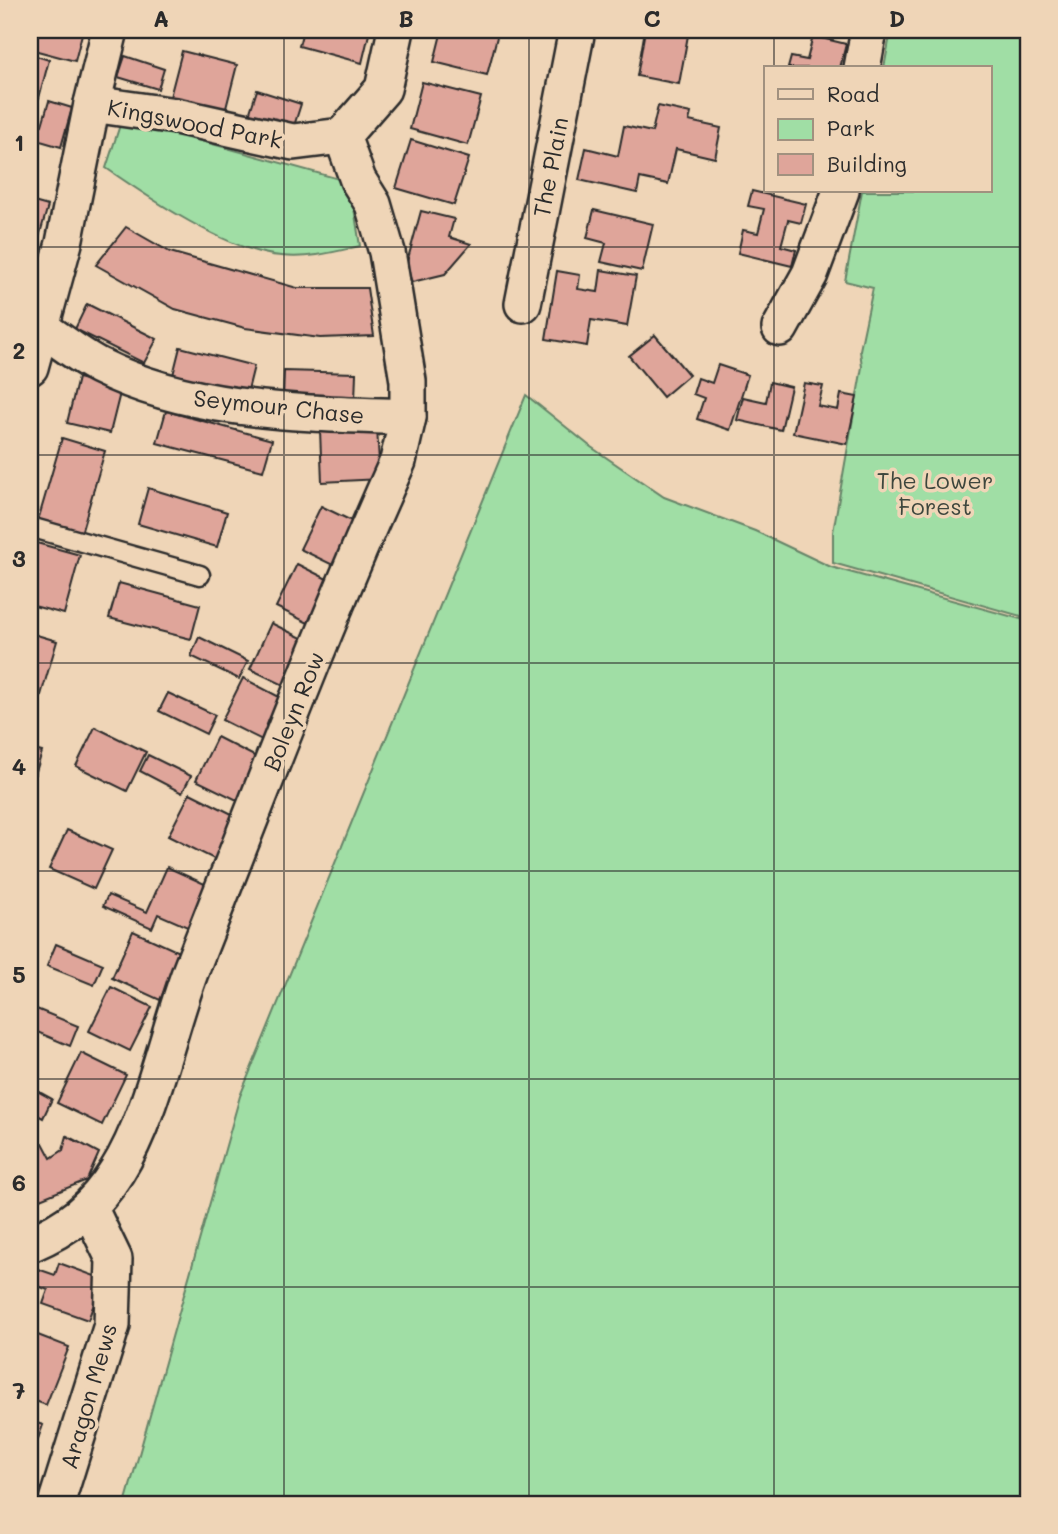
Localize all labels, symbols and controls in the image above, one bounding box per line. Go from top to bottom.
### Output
text: A [153,3,169,33]
text: B [398,3,414,33]
text: C [643,3,661,33]
text: D [889,3,905,33]
legend [764,66,992,192]
text: Road [827,80,879,107]
street label: Kingswood Park [105,91,285,155]
street label: The Plain [526,114,574,220]
text: Park [827,114,875,141]
text: 1 [14,127,24,157]
text: Building [827,150,907,177]
text: 2 [13,335,25,365]
street label: Seymour Chase [192,382,366,430]
park label: The Lower Forest [877,465,993,521]
text: 3 [12,543,26,573]
street label: Boleyn Row [255,647,331,775]
text: 4 [12,751,26,781]
text: 5 [12,959,26,989]
text: 6 [12,1167,26,1197]
street label: Aragon Mews [53,1320,123,1472]
text: 7 [13,1375,26,1405]

